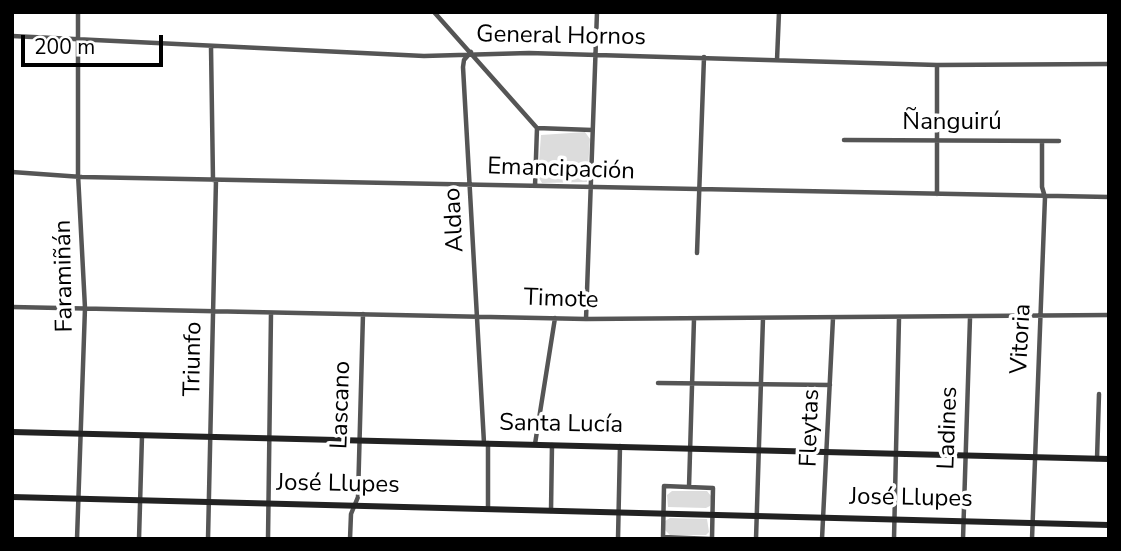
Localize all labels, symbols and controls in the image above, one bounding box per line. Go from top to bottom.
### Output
scale bar [24,21,166,65]
street label: General Hornos [476,21,646,53]
text: 200 m [34,33,95,61]
street label: Ñanguirú [902,109,1002,137]
street label: Emancipación [487,153,635,187]
street label: Aldao [439,187,471,253]
street label: Faramiñán [50,219,80,333]
street label: Timote [523,284,599,316]
street label: Vitoria [1006,303,1038,375]
street label: Triunfo [179,321,209,397]
street label: Lascano [326,361,358,449]
street label: Ladines [933,386,965,470]
street label: Fleytas [795,389,827,467]
street label: Santa Lucía [499,410,623,440]
street label: José Llupes [276,470,400,500]
street label: José Llupes [849,484,973,514]

